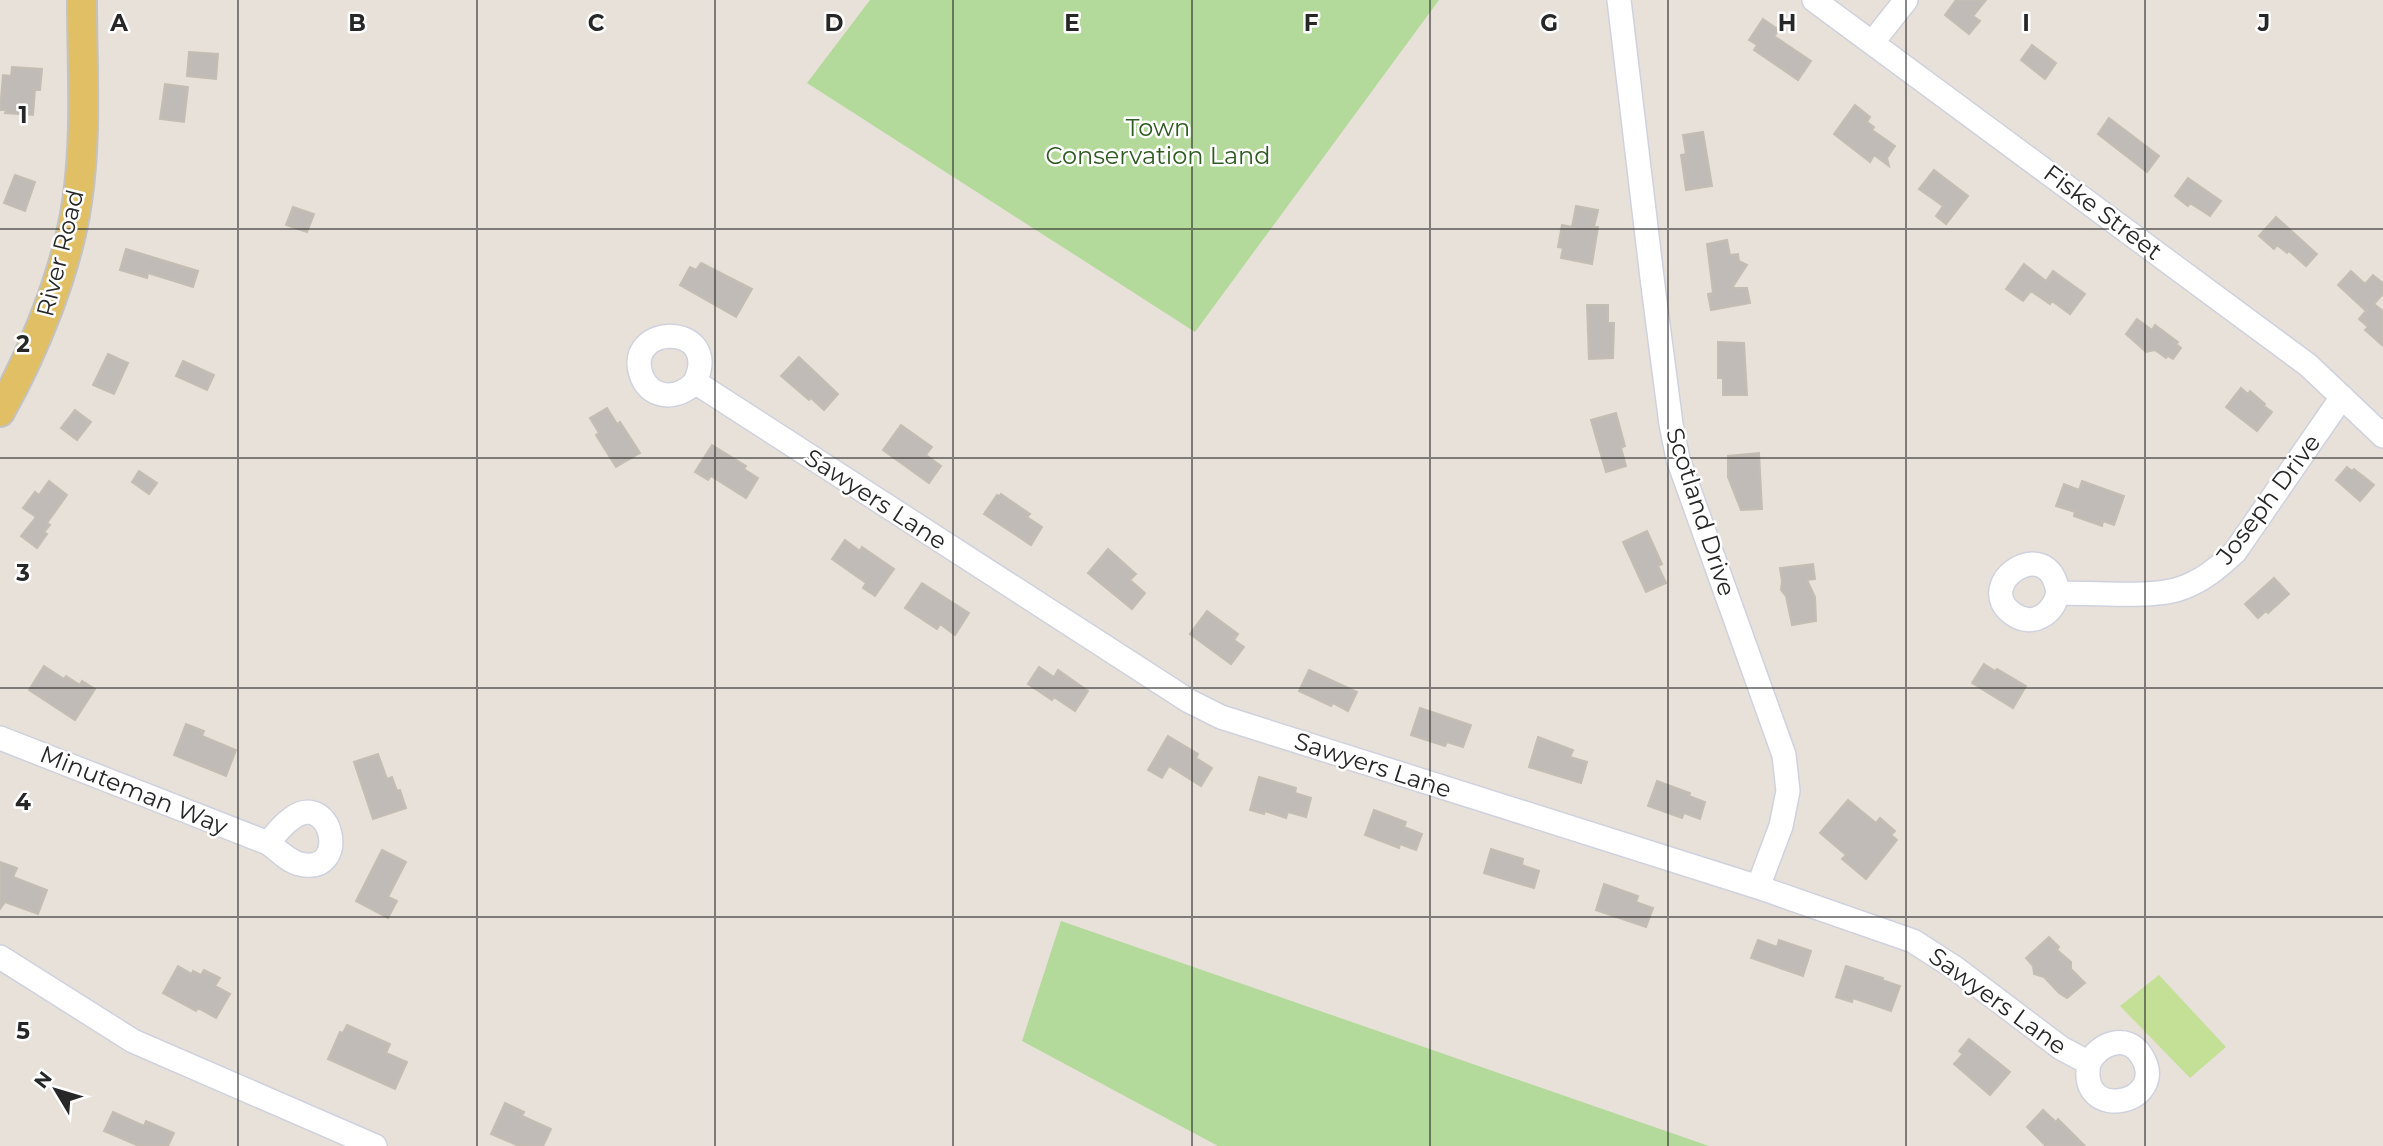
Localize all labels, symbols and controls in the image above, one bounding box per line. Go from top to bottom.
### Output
text: A [109,9,128,37]
text: B [348,9,366,37]
text: C [588,9,605,37]
text: D [825,9,844,37]
text: E [1064,9,1080,37]
text: F [1304,9,1319,37]
text: G [1540,9,1558,37]
text: H [1778,9,1796,37]
text: I [2022,9,2030,37]
text: J [2257,9,2270,37]
text: 1 [18,101,28,129]
park label: Town Conservation Land [1045,113,1271,170]
street label: Fiske Street [2038,158,2168,266]
street label: River Road [30,187,90,319]
text: 2 [16,330,30,358]
street label: Scotland Drive [1660,424,1742,600]
street label: Joseph Drive [2209,428,2326,570]
street label: Sawyers Lane [800,442,952,556]
text: 3 [15,559,30,587]
street label: Sawyers Lane [1291,726,1455,804]
street label: Minuteman Way [36,739,232,841]
text: 4 [15,788,31,816]
street label: Sawyers Lane [1923,941,2073,1061]
text: 5 [16,1017,30,1045]
north arrow [21,1055,91,1125]
text: N [29,1067,57,1093]

